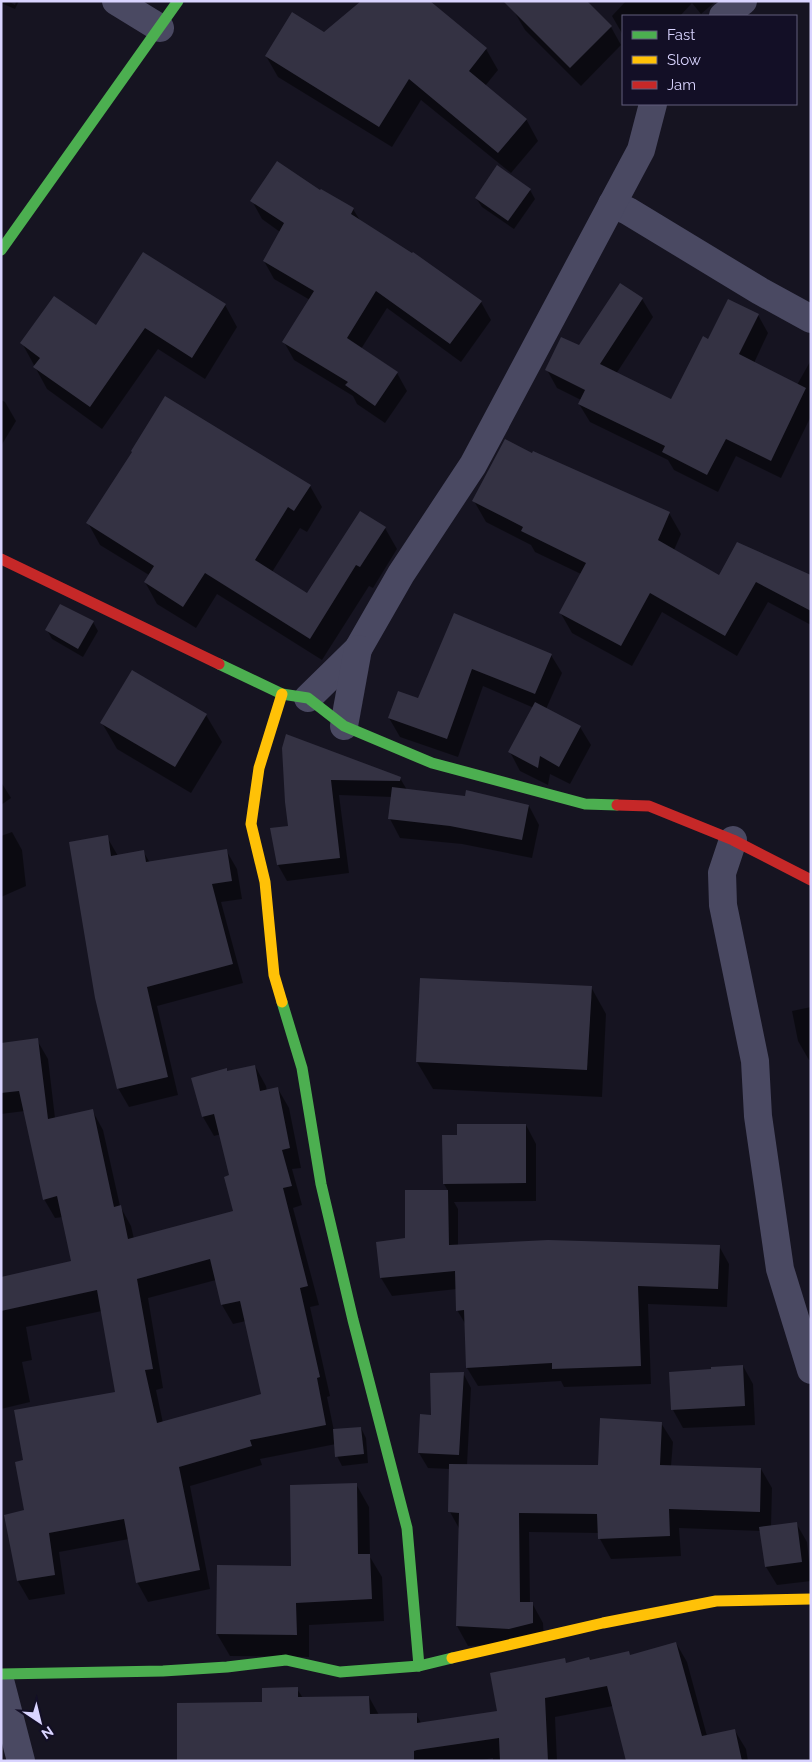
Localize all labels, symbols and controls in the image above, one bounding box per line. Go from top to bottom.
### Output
legend [622,15,797,105]
text: Fast [667,26,695,44]
text: Slow [667,51,701,69]
text: Jam [667,76,696,94]
north arrow [15,1697,65,1747]
text: N [38,1723,56,1742]

